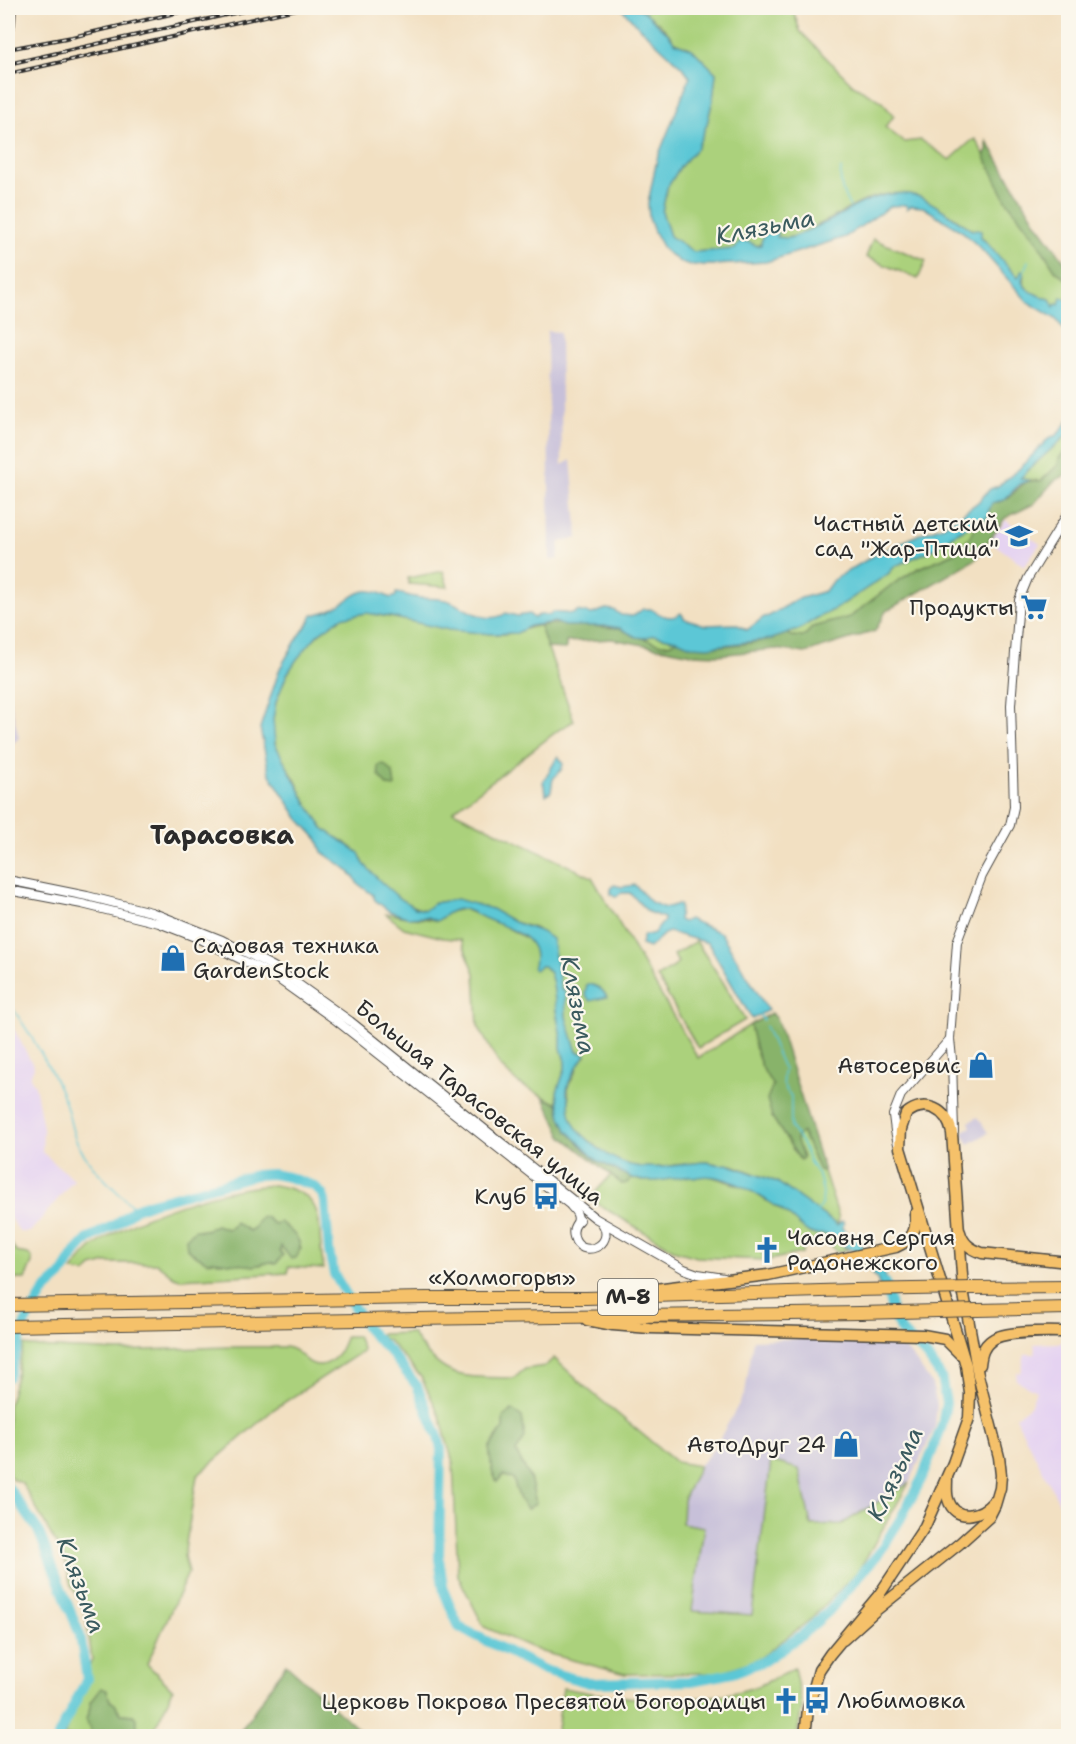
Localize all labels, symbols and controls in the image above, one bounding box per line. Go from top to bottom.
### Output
water label: Клязьма [713,202,817,252]
place label: Частный детский сад "Жар-Птица" [813,509,999,563]
school or university icon: Частный детский сад "Жар-Птица" [1004,521,1034,551]
supermarket icon: Продукты [1019,592,1049,622]
place label: Продукты [909,593,1014,622]
district label: Тарасовка [150,817,294,852]
place label: Садовая техника GardenStock [193,931,379,985]
shop icon: Садовая техника GardenStock [158,943,188,973]
water label: Клязьма [553,953,603,1057]
street label: Большая Тарасовская улица [350,993,610,1212]
shop icon: Автосервис [966,1050,996,1080]
place label: Автосервис [837,1051,961,1080]
bus stop icon: Клуб [531,1181,561,1211]
place label: Клуб [474,1182,526,1211]
place label: Часовня Сергия Радонежского [787,1223,955,1277]
church icon: Часовня Сергия Радонежского [752,1235,782,1265]
street label: «Холмогоры» [428,1263,576,1292]
road number: М-8 [598,1279,658,1315]
water label: Клязьма [859,1422,931,1526]
shop icon: АвтоДруг 24 [831,1429,861,1459]
place label: АвтоДруг 24 [687,1430,826,1459]
water label: Клязьма [49,1532,113,1638]
bus stop icon: Любимовка [802,1685,832,1715]
church icon: Церковь Покрова Пресвятой Богородицы [771,1686,801,1716]
place label: Любимовка [837,1686,966,1715]
place label: Церковь Покрова Пресвятой Богородицы [322,1687,766,1716]

